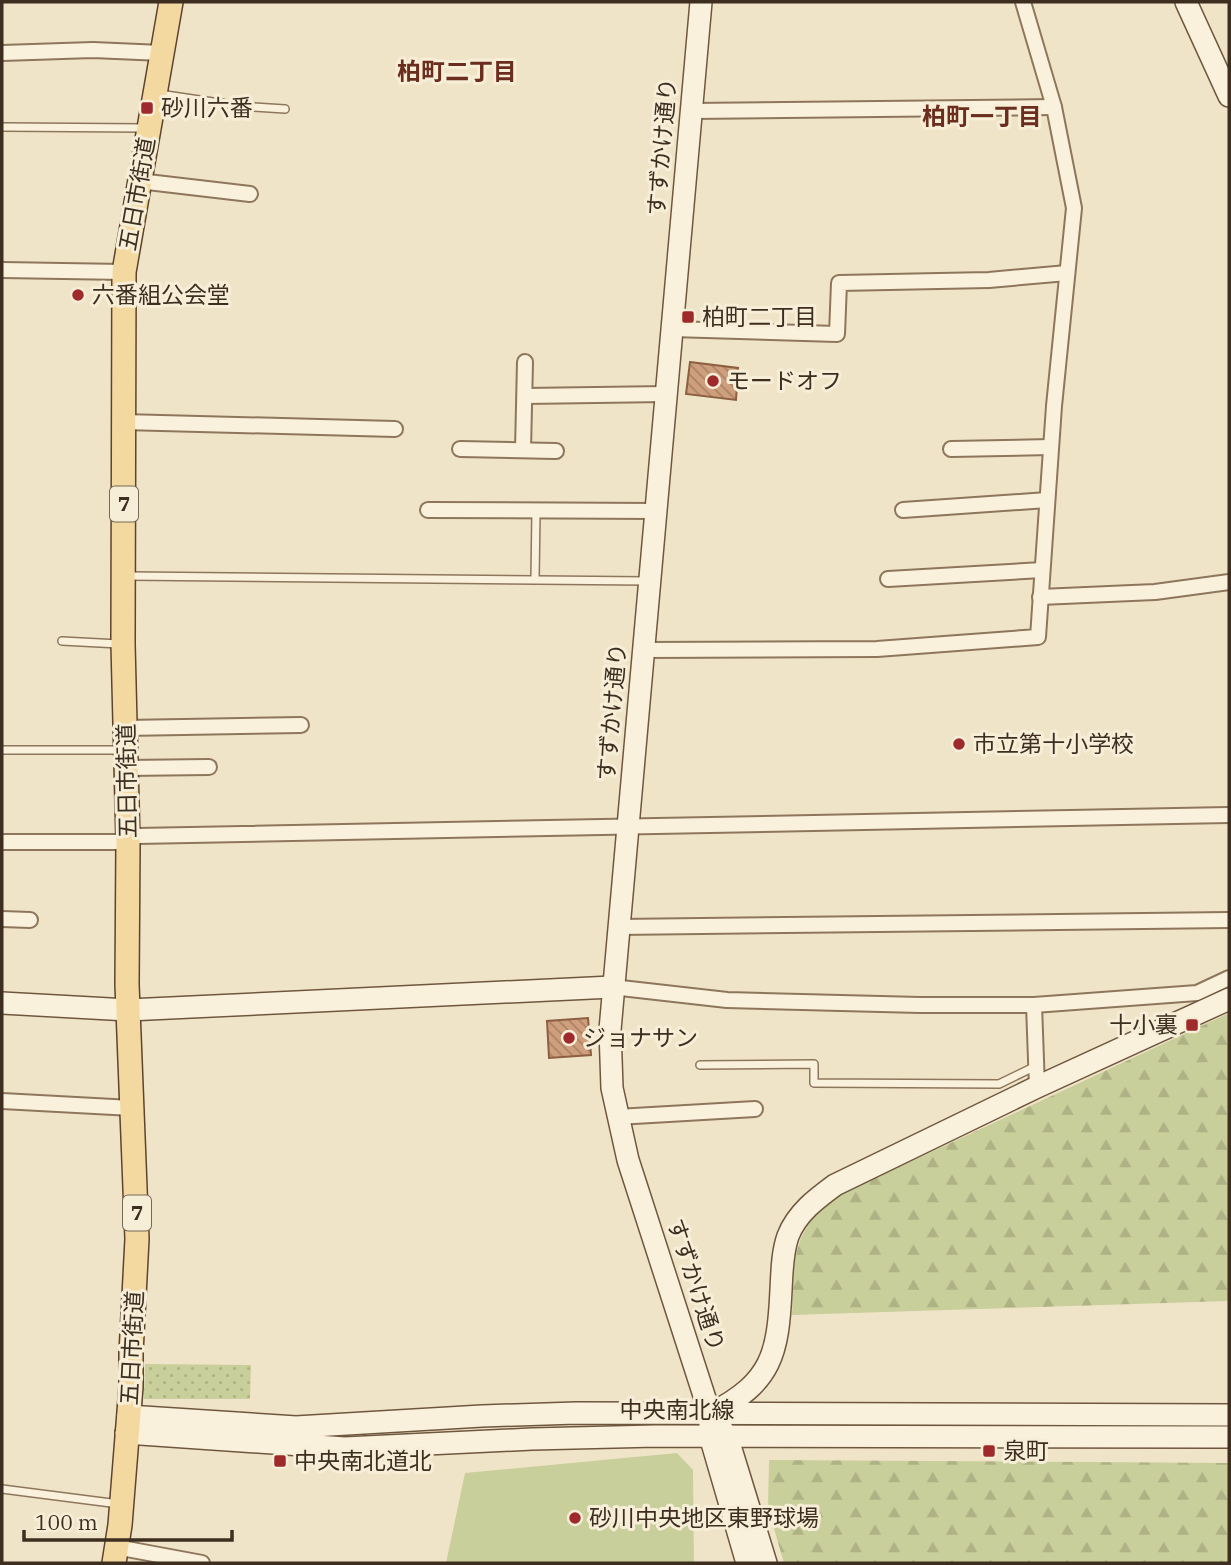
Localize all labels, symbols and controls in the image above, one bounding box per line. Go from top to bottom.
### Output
district label: 柏町二丁目 [397,55,517,87]
street label: すずかけ通り [640,77,682,217]
place label: 砂川六番 [161,92,253,122]
marker: 砂川六番 [139,100,155,116]
district label: 柏町一丁目 [922,100,1042,132]
street label: 五日市街道 [111,135,161,253]
place label: 六番組公会堂 [92,279,230,309]
marker: 六番組公会堂 [70,287,86,303]
place label: 柏町二丁目 [702,301,817,331]
marker: 柏町二丁目 [680,309,696,325]
place label: モードオフ [727,365,842,395]
marker: モードオフ [705,373,721,389]
road number: 7 [110,486,138,522]
street label: すずかけ通り [590,642,632,782]
street label: 五日市街道 [110,723,142,839]
place label: 市立第十小学校 [973,728,1134,758]
marker: 市立第十小学校 [951,736,967,752]
place label: 十小裏 [1109,1009,1178,1039]
marker: 十小裏 [1184,1017,1200,1033]
place label: ジョナサン [583,1022,698,1052]
marker: ジョナサン [561,1030,577,1046]
road number: 7 [123,1196,151,1230]
street label: すずかけ通り [661,1214,733,1355]
street label: 五日市街道 [113,1290,149,1406]
street label: 中央南北線 [620,1394,735,1424]
place label: 泉町 [1003,1435,1049,1465]
marker: 泉町 [981,1443,997,1459]
place label: 中央南北道北 [294,1445,432,1475]
marker: 中央南北道北 [272,1453,288,1469]
scale bar [24,1498,233,1542]
place label: 砂川中央地区東野球場 [589,1502,819,1532]
text: 100 m [35,1508,98,1536]
marker: 砂川中央地区東野球場 [567,1510,583,1526]

